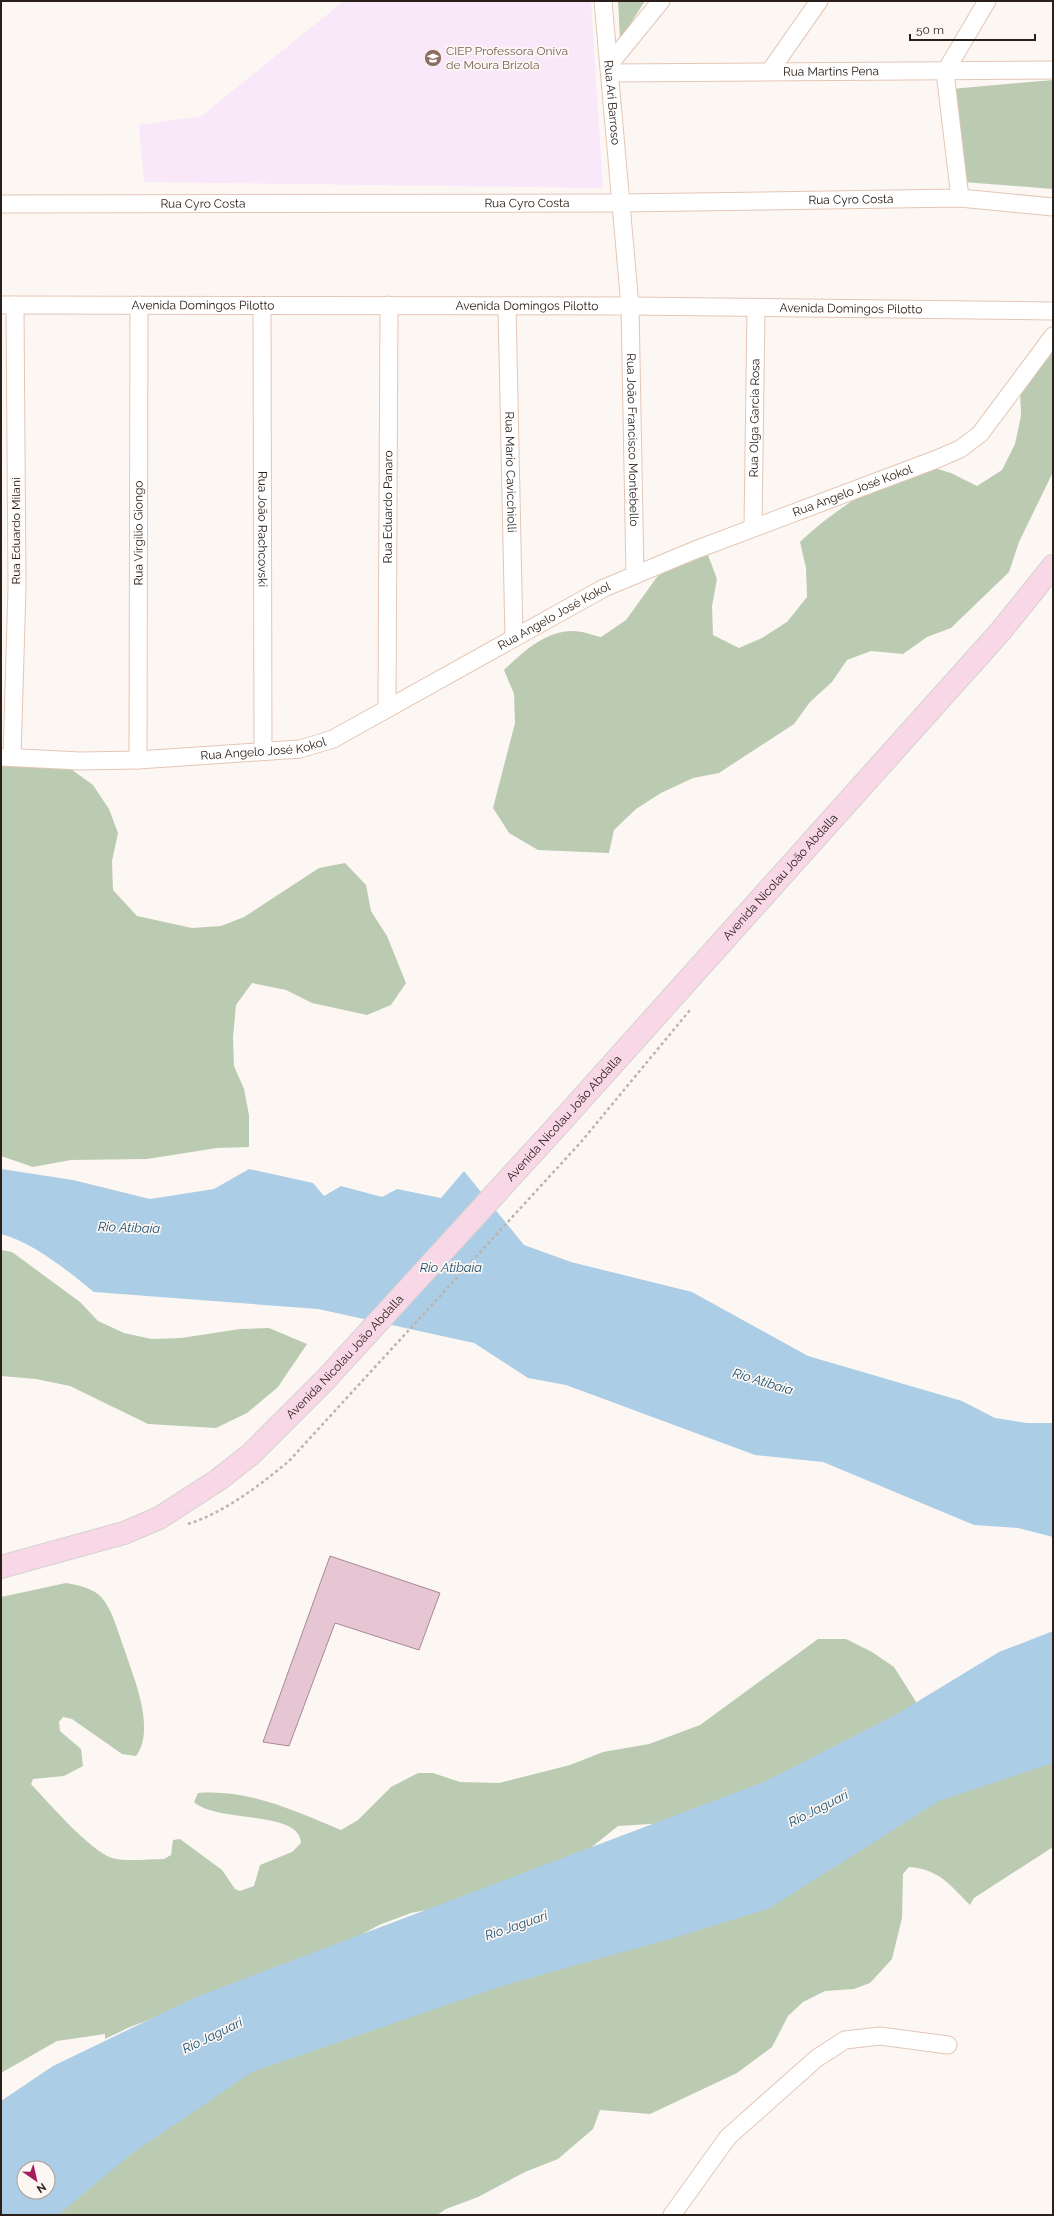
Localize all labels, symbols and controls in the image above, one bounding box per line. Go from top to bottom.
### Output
scale bar [910,16,1035,42]
text: 50 m [916,23,944,37]
place label: CIEP Professora Oniva de Moura Brizola [446,44,568,72]
school or university icon: CIEP Professora Oniva de Moura Brizola [423,48,443,68]
street label: Rua Ari Barroso [601,60,623,146]
street label: Rua Martins Pena [783,64,879,79]
street label: Rua Cyro Costa [808,192,894,207]
street label: Rua Cyro Costa [484,196,570,210]
street label: Rua Cyro Costa [160,197,246,211]
street label: Avenida Domingos Pilotto [131,298,275,312]
street label: Avenida Domingos Pilotto [455,299,599,313]
street label: Avenida Domingos Pilotto [779,301,923,316]
street label: Rua João Francisco Montebello [624,353,641,527]
street label: Rua Olga Garcia Rosa [747,358,762,478]
street label: Rua Mario Cavicchiolli [502,411,519,533]
street label: Rua Eduardo Panaro [381,450,395,564]
street label: Rua Angelo José Kokol [791,462,915,520]
street label: Rua João Rachcovski [255,471,270,587]
street label: Rua Eduardo Milani [9,478,23,585]
street label: Rua Virgilio Giongo [131,480,146,586]
street label: Rua Angelo José Kokol [495,579,613,653]
street label: Rua Angelo José Kokol [200,734,328,763]
street label: Avenida Nicolau João Abdalla [720,811,841,943]
street label: Avenida Nicolau João Abdalla [503,1052,624,1184]
water label: Rio Atibaia [98,1219,161,1236]
water label: Rio Atibaia [420,1260,482,1275]
street label: Avenida Nicolau João Abdalla [283,1292,406,1422]
water label: Rio Atibaia [731,1365,795,1398]
water label: Rio Jaguari [786,1786,852,1830]
water label: Rio Jaguari [483,1907,551,1943]
water label: Rio Jaguari [180,2014,246,2056]
north arrow [16,2160,56,2200]
text: N [34,2180,48,2196]

